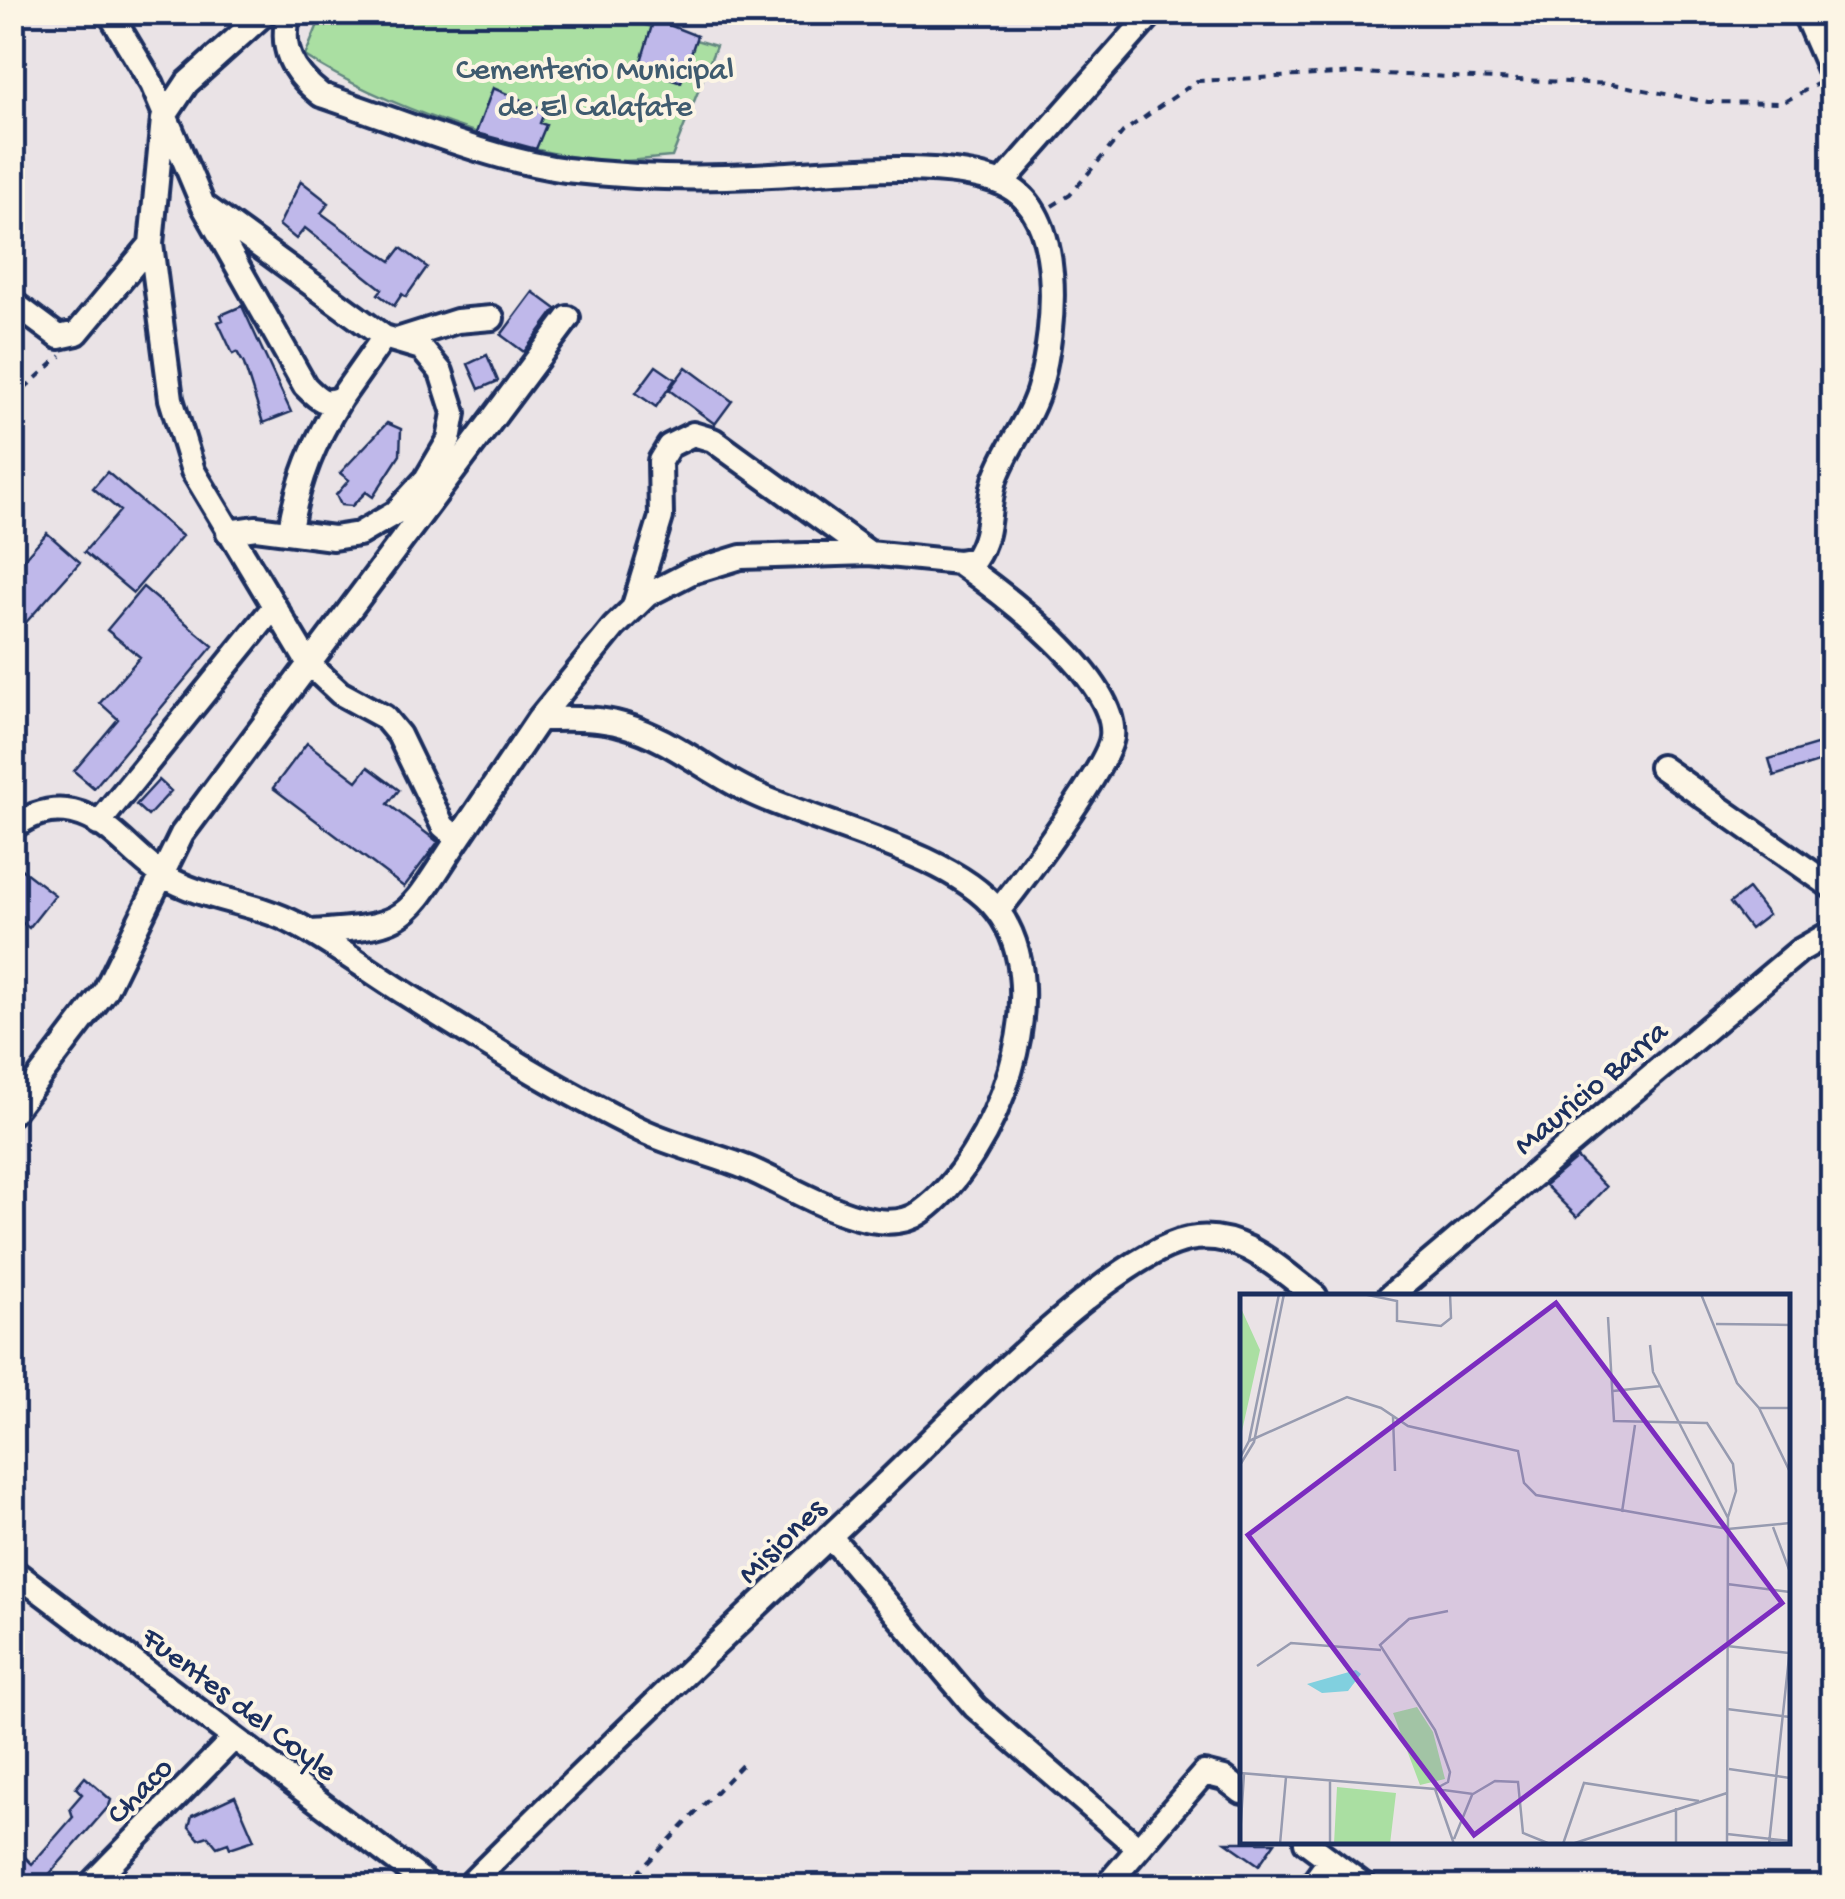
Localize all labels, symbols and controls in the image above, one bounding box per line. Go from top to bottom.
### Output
park label: Cementerio Municipal de El Calafate [456,53,734,128]
street label: Mauricio Barra [1507,1013,1678,1165]
inset map [1240,1294,1790,1844]
street label: Misiones [731,1491,836,1594]
street label: Fuentes del Coyle [132,1619,344,1792]
street label: Chaco [100,1751,183,1834]

